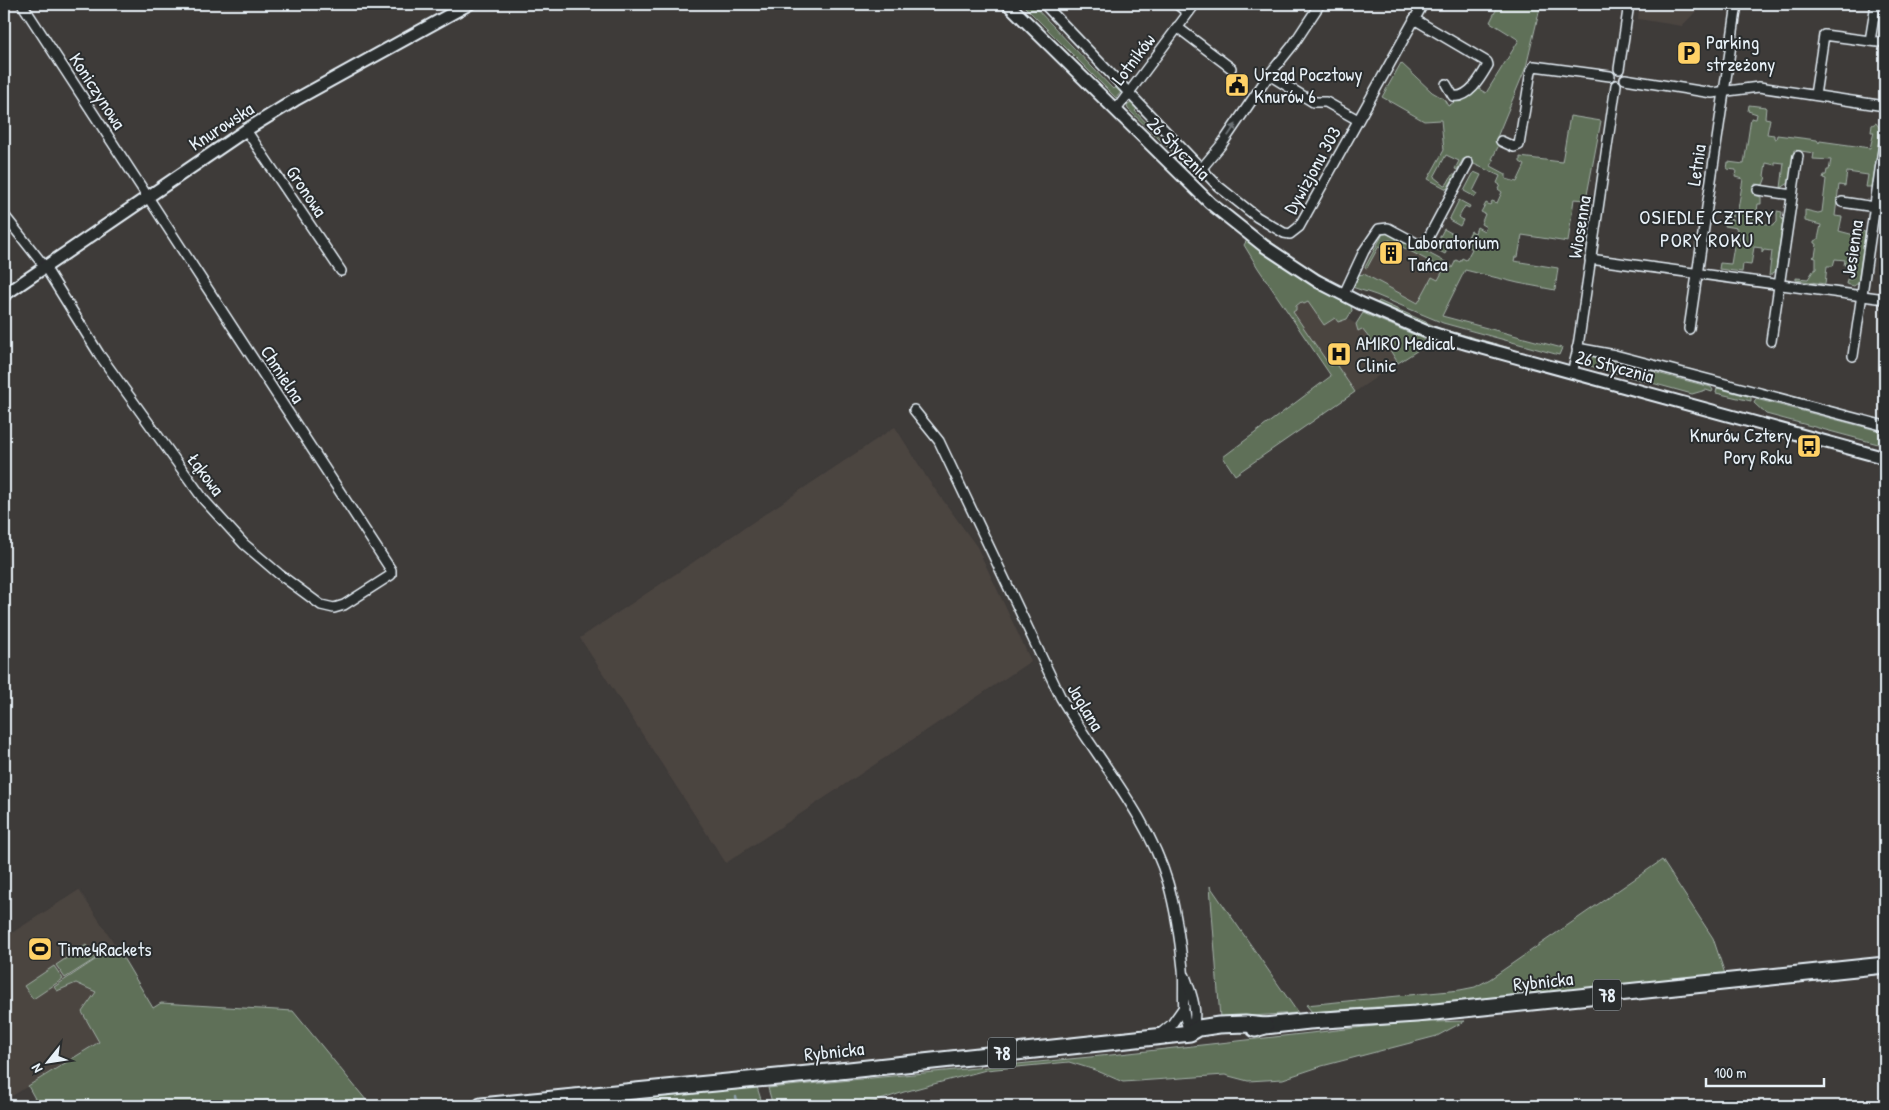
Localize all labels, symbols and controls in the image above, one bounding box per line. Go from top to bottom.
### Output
street label: Lotników [1105,28,1161,90]
place label: Parking strzeżony [1706,29,1775,77]
parking icon: Parking strzeżony [1676,40,1702,66]
street label: Koniczynowa [64,48,133,135]
place label: Urząd Pocztowy Knurów 6 [1254,61,1362,109]
public building icon: Urząd Pocztowy Knurów 6 [1224,72,1250,98]
street label: Knurowska [183,95,259,157]
street label: 26 Stycznia [1142,111,1217,186]
street label: Dywizjonu 303 [1277,122,1347,218]
one-way arrow [1227,123,1237,137]
street label: Letnia [1680,142,1712,187]
street label: Gronowa [280,160,334,222]
street label: Wiosenna [1561,193,1597,260]
district label: OSIEDLE CZTERY PORY ROKU [1639,203,1775,253]
street label: Jesienna [1835,218,1869,280]
place label: Laboratorium Tańca [1408,229,1499,277]
building icon: Laboratorium Tańca [1378,240,1404,266]
place label: AMIRO Medical Clinic [1356,330,1456,378]
street label: Chmielna [255,340,312,408]
hospital icon: AMIRO Medical Clinic [1326,341,1352,367]
street label: 26 Stycznia [1573,343,1658,389]
place label: Knurów Cztery Pory Roku [1690,422,1792,470]
bus stop icon: Knurów Cztery Pory Roku [1796,433,1822,459]
street label: Łąkowa [181,447,231,501]
street label: Jaglana [1062,678,1111,736]
sports icon: Time4Rackets [27,936,53,962]
place label: Time4Rackets [58,936,152,962]
street label: Rybnicka [1512,965,1575,997]
road number: 78 [1593,980,1621,1010]
street label: Rybnicka [803,1035,866,1067]
north arrow [22,1038,72,1088]
road number: 78 [988,1038,1016,1068]
scale bar [1706,1055,1824,1087]
text: N [26,1060,46,1077]
text: 100 m [1714,1062,1747,1083]

